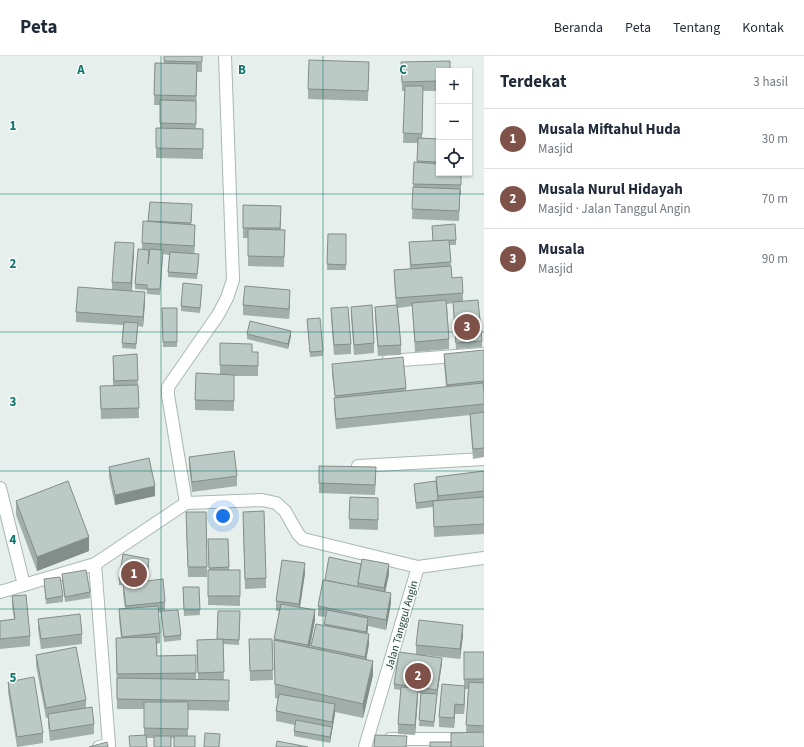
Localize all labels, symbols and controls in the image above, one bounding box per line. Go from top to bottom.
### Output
text: Peta [20,14,57,41]
text: Beranda [554,18,603,38]
text: Peta [625,18,651,38]
text: Tentang [673,18,720,38]
text: Kontak [742,18,784,38]
text: A [76,61,85,79]
text: B [238,61,246,79]
text: C [399,61,407,79]
map controls [436,68,472,176]
button: + [436,68,472,104]
text: Terdekat [500,70,566,94]
text: 3 hasil [753,73,788,91]
button: − [436,104,472,140]
text: 1 [10,117,17,135]
text: Musala Miftahul Huda [538,119,681,140]
text: 1 [510,130,516,148]
text: 30 m [762,130,788,148]
button: locate [436,140,472,176]
text: Masjid [538,140,573,158]
text: Musala Nurul Hidayah [538,179,683,200]
text: 2 [510,190,516,208]
text: 70 m [762,190,788,208]
text: Masjid · Jalan Tanggul Angin [538,200,691,218]
text: Musala [538,239,585,260]
text: 3 [510,250,516,268]
text: 90 m [762,250,788,268]
text: 2 [10,255,17,273]
text: Masjid [538,260,573,278]
pin: 3 [454,312,480,342]
text: 3 [10,393,17,411]
your location [213,506,233,526]
text: 4 [10,531,17,549]
pin: 1 [121,559,147,589]
street label: Jalan Tanggul Angin [382,579,421,672]
pin: 2 [405,661,431,691]
text: 5 [10,669,17,687]

